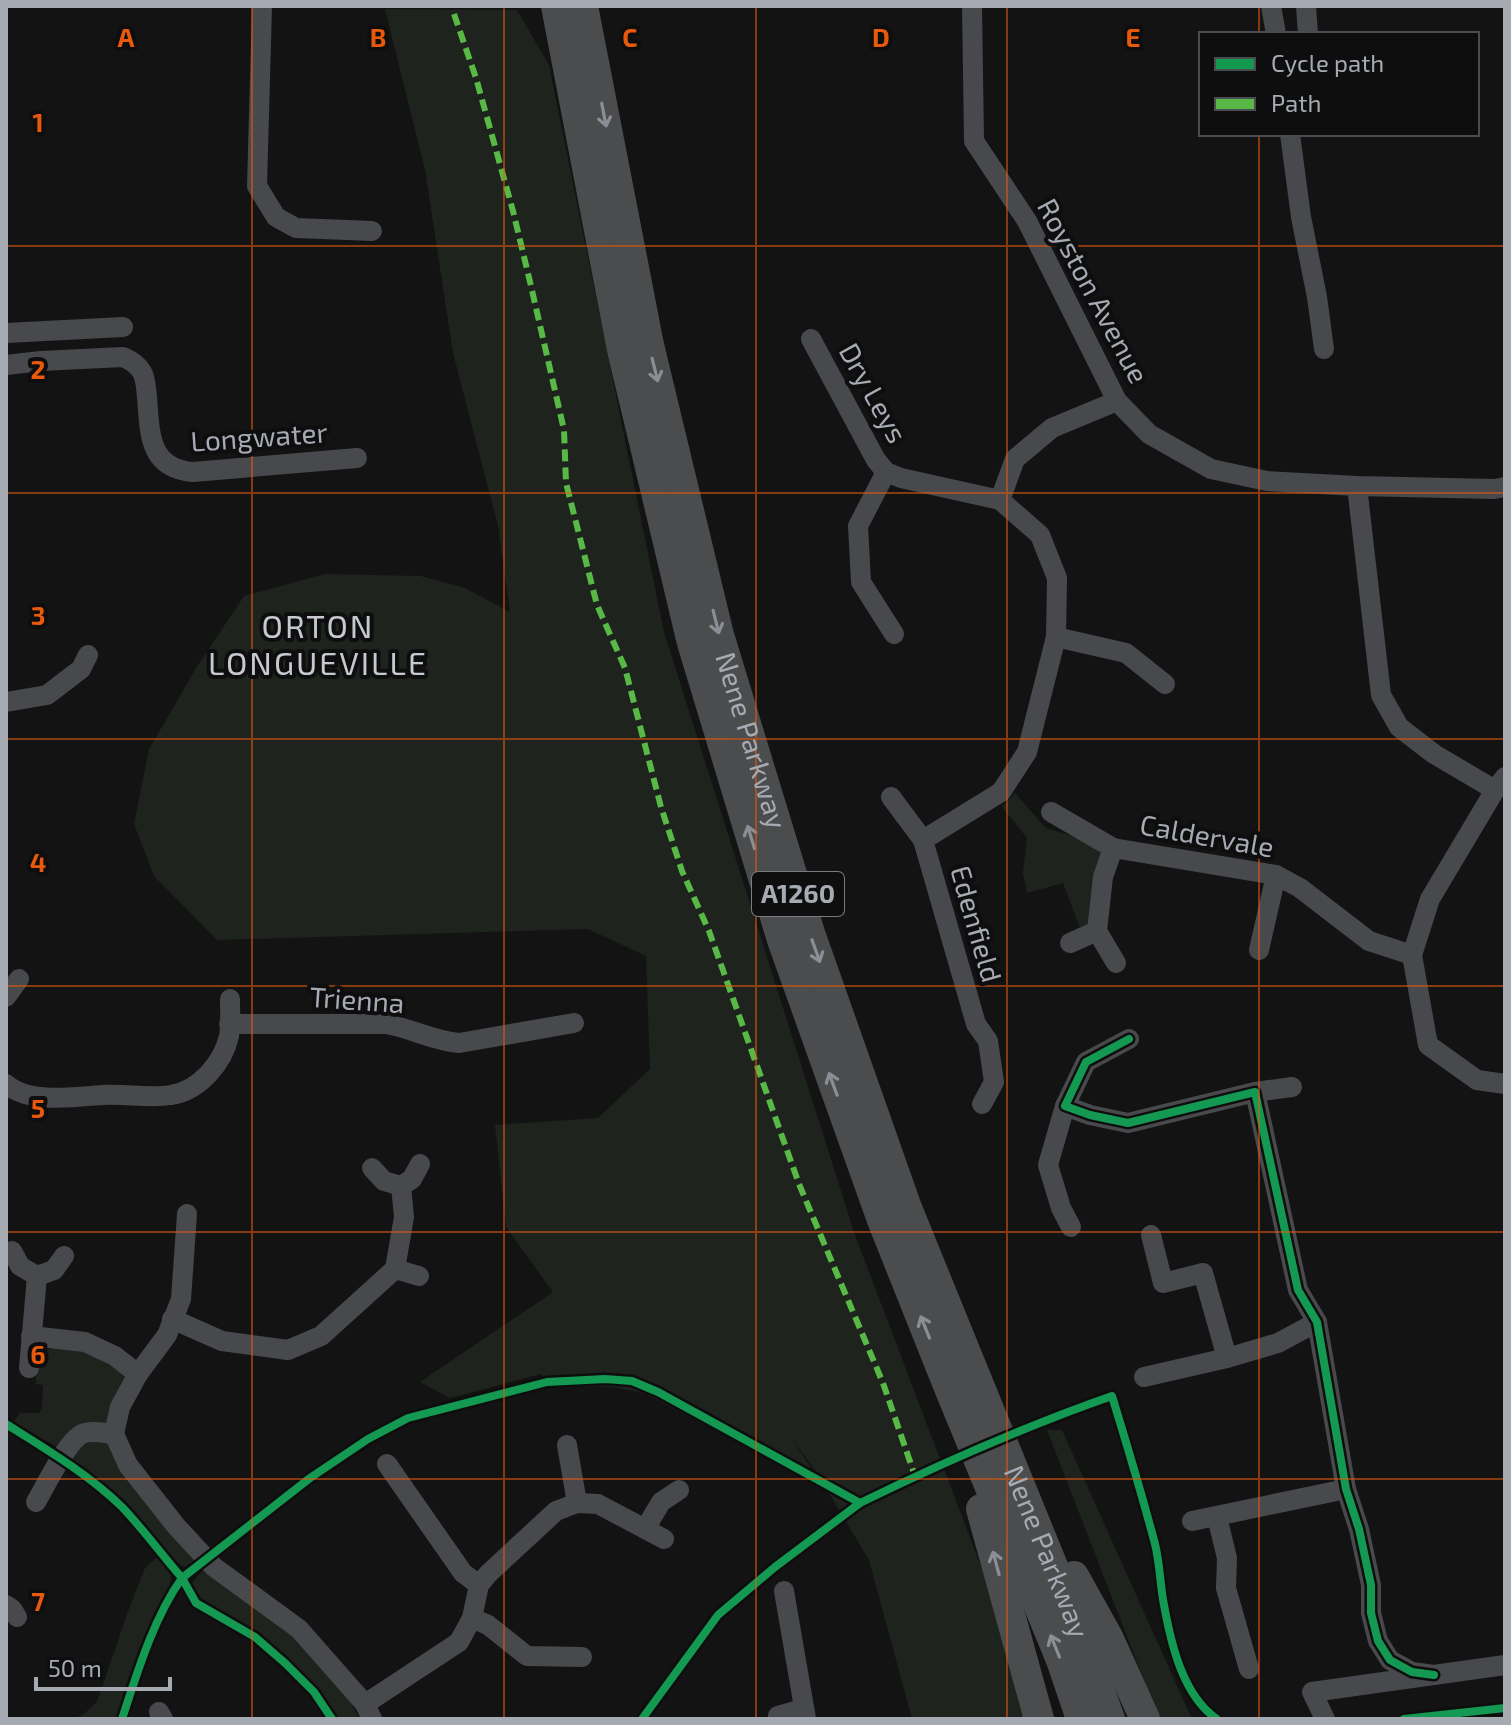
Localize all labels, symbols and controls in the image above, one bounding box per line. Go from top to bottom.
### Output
text: A [118,21,135,52]
text: B [370,21,386,52]
text: C [622,21,638,52]
text: D [872,21,890,52]
text: E [1125,21,1141,52]
legend [1199,32,1479,136]
text: Cycle path [1271,48,1384,77]
text: Path [1271,88,1321,117]
one-way arrow [597,101,612,127]
text: 1 [32,106,44,137]
street label: Royston Avenue [1031,192,1157,389]
street label: Dry Leys [833,337,915,448]
text: 2 [30,353,46,384]
one-way arrow [648,356,663,382]
street label: Longwater [189,414,329,458]
text: 3 [31,599,45,630]
district label: ORTON LONGUEVILLE [208,606,428,681]
one-way arrow [709,609,724,635]
street label: Nene Parkway [709,648,795,833]
street label: Caldervale [1138,807,1277,864]
one-way arrow [743,825,758,851]
text: 4 [30,846,46,877]
street label: Edenfield [944,862,1010,986]
road number: A1260 [752,872,844,916]
one-way arrow [810,939,825,964]
street label: Trienna [309,979,406,1019]
one-way arrow [825,1072,840,1097]
text: 5 [31,1092,45,1123]
one-way arrow [916,1315,931,1340]
text: 6 [30,1338,46,1369]
street label: Nene Parkway [998,1460,1098,1642]
one-way arrow [988,1550,1003,1576]
text: 7 [31,1585,45,1616]
one-way arrow [1046,1634,1061,1659]
scale bar [36,1641,170,1691]
text: 50 m [48,1653,102,1682]

